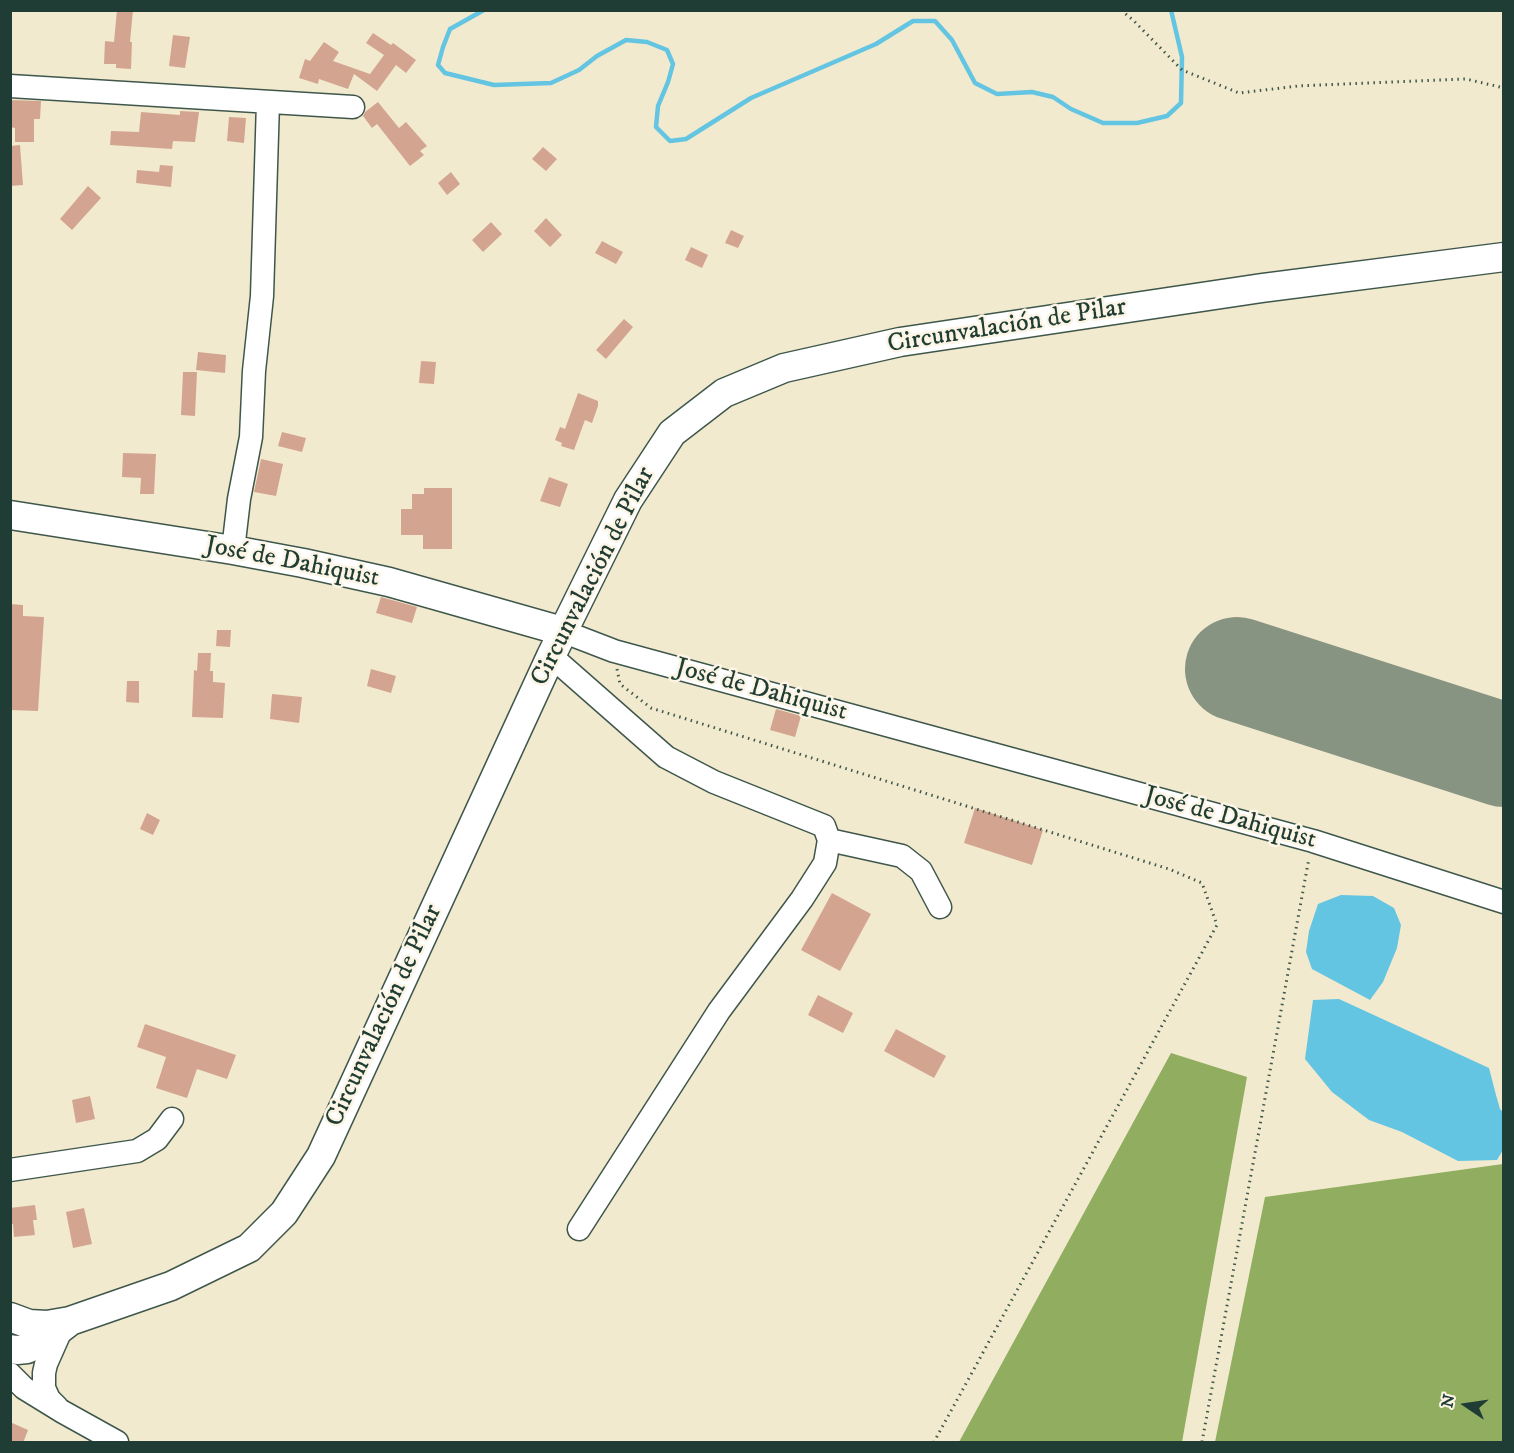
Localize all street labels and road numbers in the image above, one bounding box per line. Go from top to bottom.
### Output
street label: Circunvalación de Pilar [885,293,1129,361]
street label: Circunvalación de Pilar [525,462,663,692]
street label: José de Dahiquist [202,531,382,595]
street label: José de Dahiquist [672,653,850,729]
street label: José de Dahiquist [1141,781,1319,857]
street label: Circunvalación de Pilar [320,900,450,1132]

